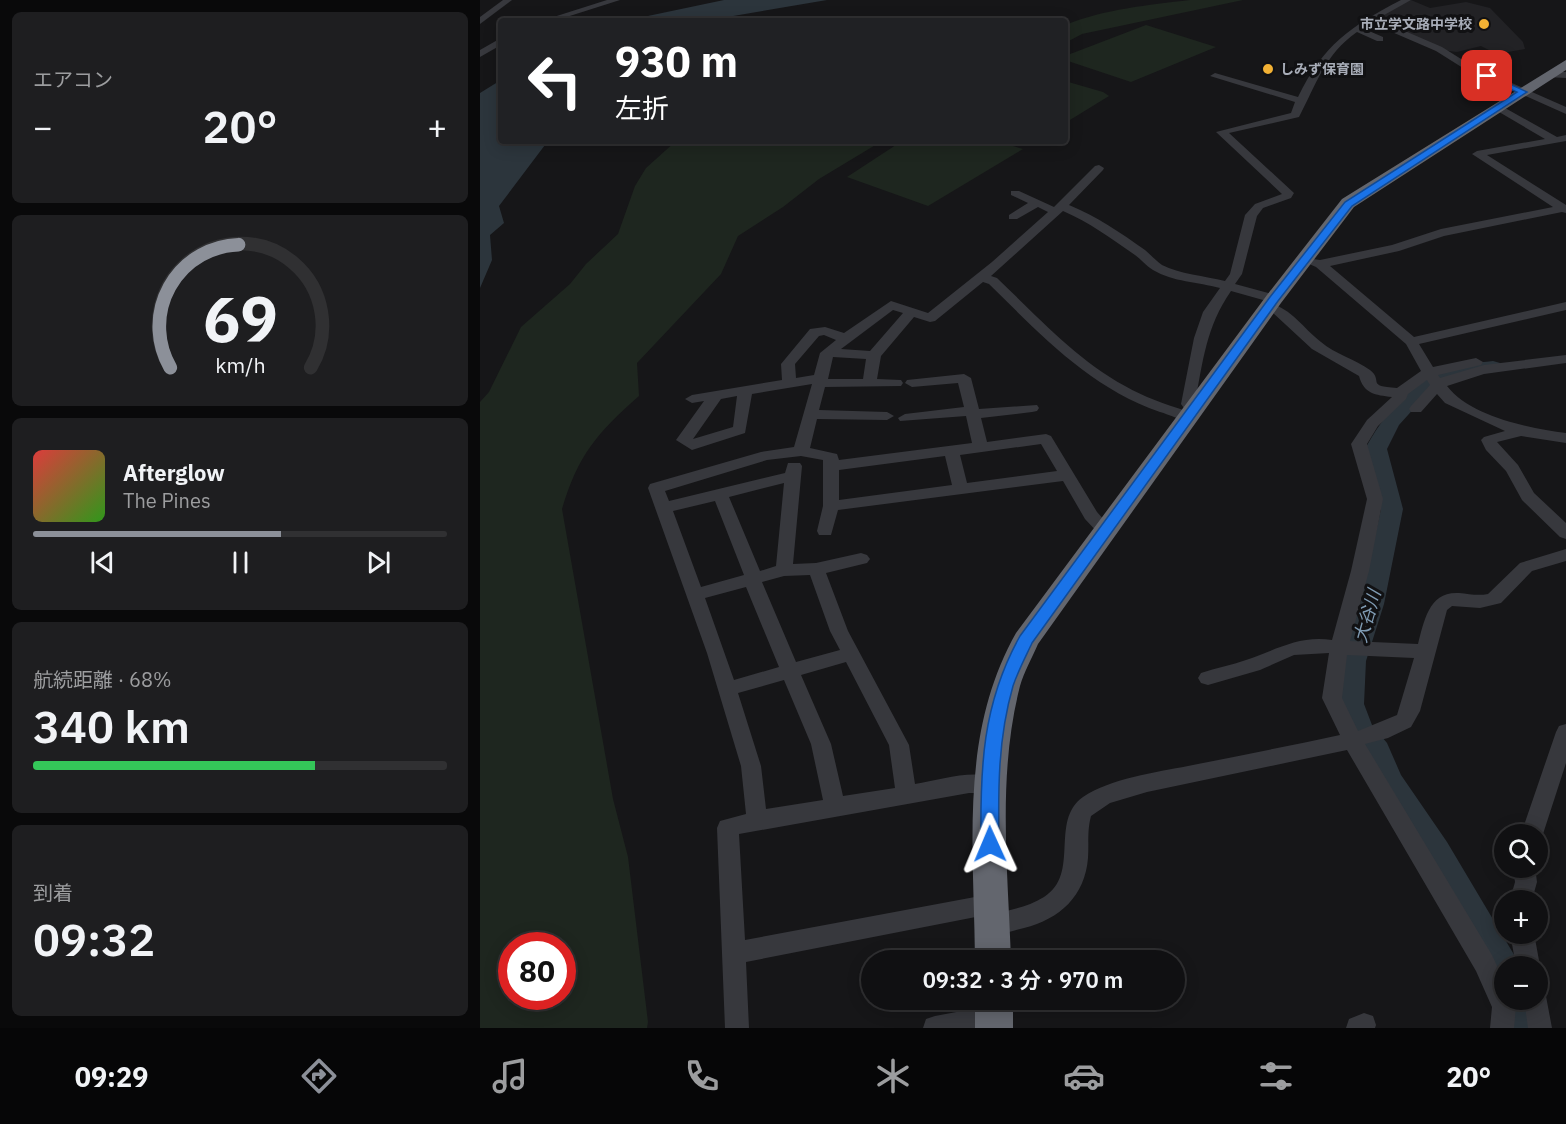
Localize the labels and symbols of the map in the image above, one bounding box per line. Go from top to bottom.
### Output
place label: 市立学文路中学校 [1360,15,1472,33]
marker: 市立学文路中学校 [1477,17,1491,31]
pin [1461,50,1512,101]
place label: しみず保育園 [1280,60,1364,78]
marker: しみず保育園 [1261,62,1275,76]
water label: 大谷川 [1349,585,1386,645]
position arrow [958,812,1022,876]
speed limit sign: 80 [498,932,576,1010]

